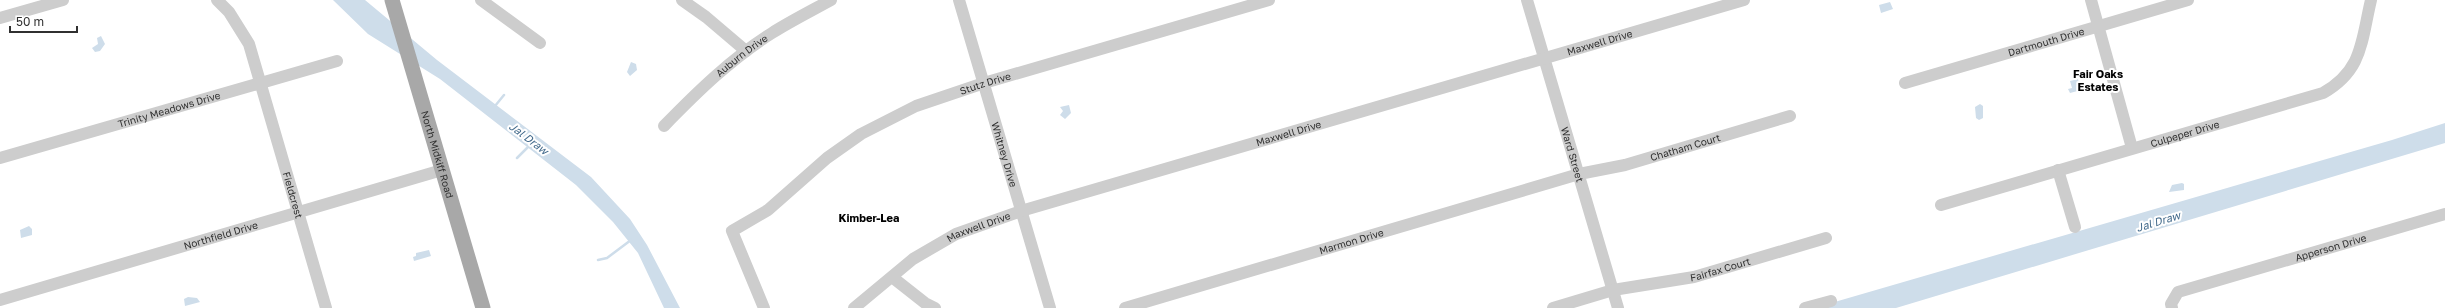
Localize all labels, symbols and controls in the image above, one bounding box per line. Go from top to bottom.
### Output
scale bar [10,8,77,34]
text: 50 m [16,14,44,29]
street label: Dartmouth Drive [2006,25,2086,59]
street label: Maxwell Drive [1565,27,1634,57]
street label: Auburn Drive [713,32,770,79]
district label: Fair Oaks Estates [2073,67,2123,93]
street label: Stutz Drive [958,69,1012,97]
street label: Trinity Meadows Drive [117,89,222,130]
street label: North Midkiff Road [419,109,456,200]
street label: Maxwell Drive [1254,118,1323,148]
street label: Culpeper Drive [2149,118,2221,149]
water label: Jal Draw [507,119,553,158]
street label: Whitney Drive [989,121,1020,188]
street label: Ward Street [1559,125,1586,183]
street label: Chatham Court [1649,131,1722,163]
street label: Fieldcrest [281,170,306,220]
water label: Jal Draw [2134,208,2184,234]
street label: Maxwell Drive [944,209,1012,244]
district label: Kimber-Lea [839,211,899,224]
street label: Northfield Drive [182,218,259,252]
street label: Marmon Drive [1318,226,1385,256]
street label: Apperson Drive [2294,231,2368,263]
street label: Fairfax Court [1689,255,1752,284]

